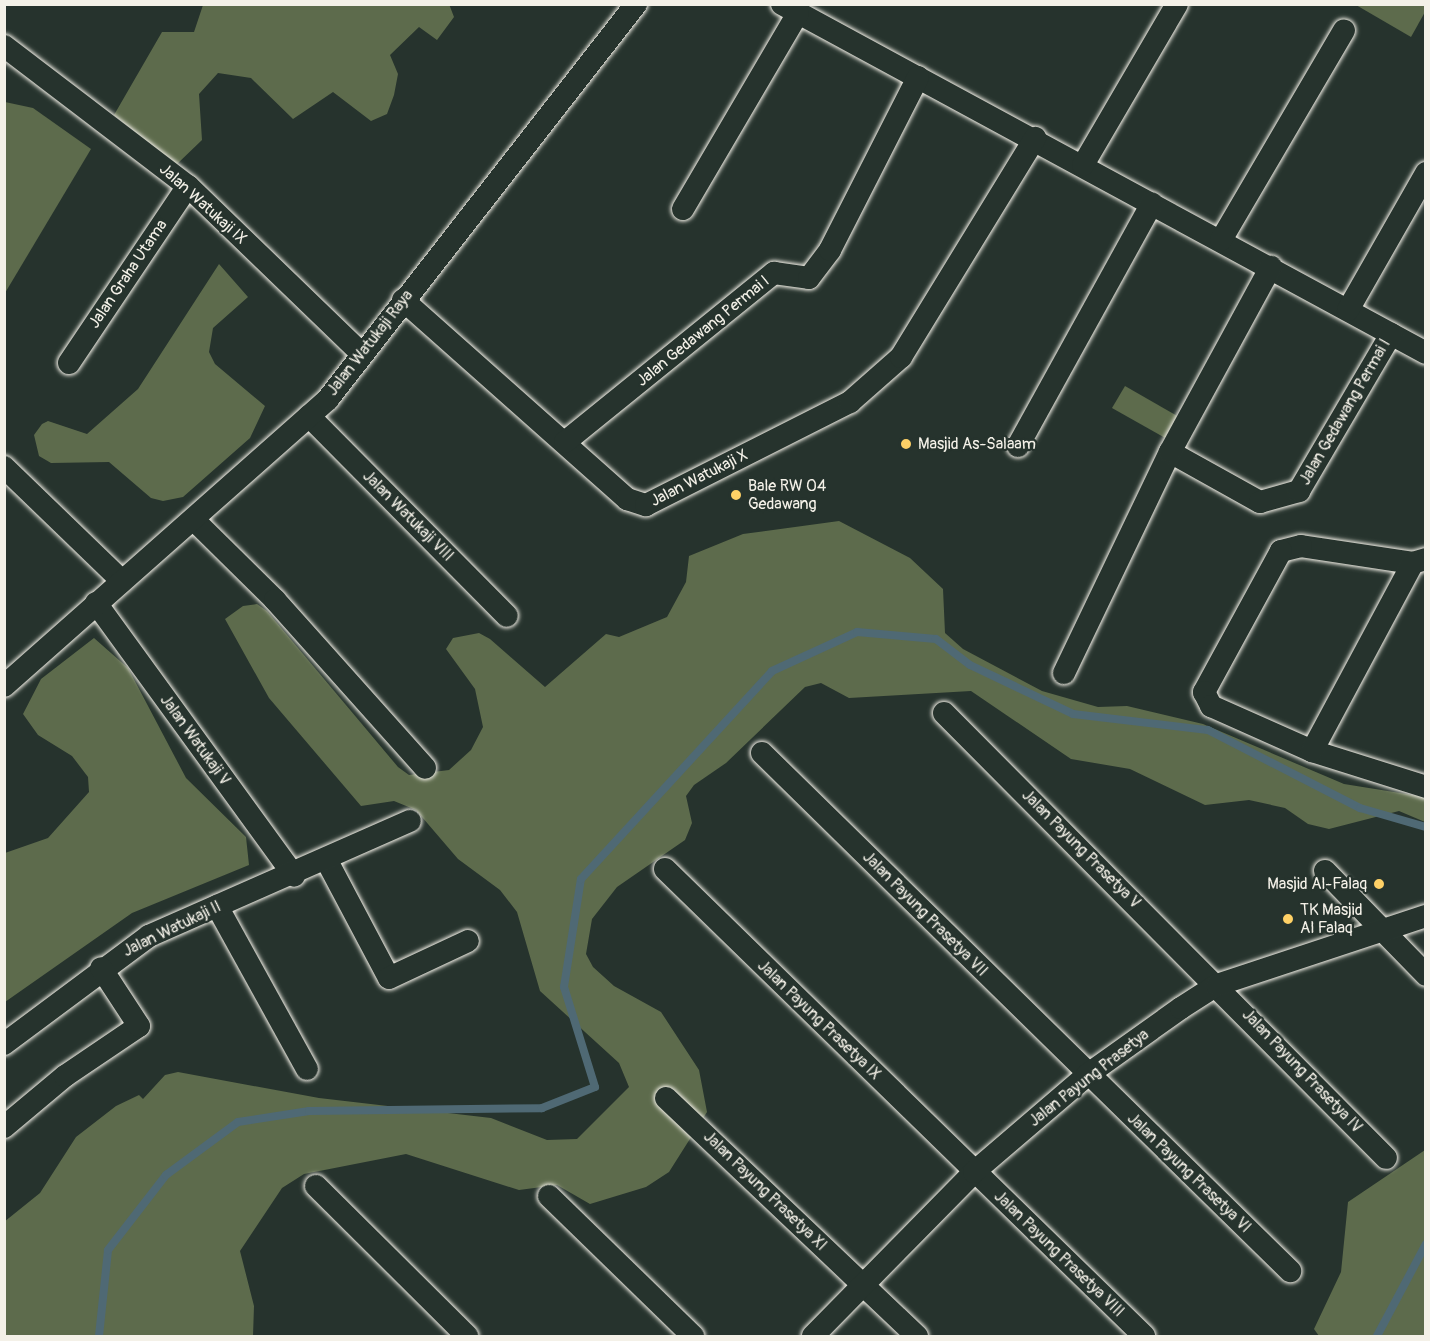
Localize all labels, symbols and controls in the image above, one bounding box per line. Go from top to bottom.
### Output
street label: Jalan Watukaji IX [155,160,251,248]
street label: Jalan Graha Utama [85,216,171,332]
street label: Jalan Gedawang Permai I [633,271,773,391]
street label: Jalan Watukaji Raya [323,286,417,400]
street label: Jalan Gedawang Permai I [1295,336,1395,488]
place label: Masjid As-Salaam [918,434,1036,454]
marker: Masjid As-Salaam [899,437,913,451]
street label: Jalan Watukaji X [647,445,751,511]
street label: Jalan Watukaji VIII [359,467,457,565]
place label: Bale RW 04 Gedawang [748,476,826,514]
marker: Bale RW 04 Gedawang [729,488,743,502]
street label: Jalan Watukaji V [156,691,234,789]
street label: Jalan Payung Prasetya V [1018,786,1144,912]
street label: Jalan Payung Prasetya VII [858,847,992,981]
place label: Masjid Al-Falaq [1267,874,1367,894]
marker: Masjid Al-Falaq [1372,877,1386,891]
street label: Jalan Watukaji II [120,897,224,961]
place label: TK Masjid Al Falaq [1300,900,1362,938]
marker: TK Masjid Al Falaq [1281,912,1295,926]
street label: Jalan Payung Prasetya IX [753,956,885,1084]
street label: Jalan Payung Prasetya IV [1238,1005,1366,1137]
street label: Jalan Payung Prasetya [1025,1025,1153,1131]
street label: Jalan Payung Prasetya VI [1123,1109,1255,1237]
street label: Jalan Payung Prasetya XI [699,1127,831,1255]
street label: Jalan Payung Prasetya VIII [990,1187,1128,1321]

